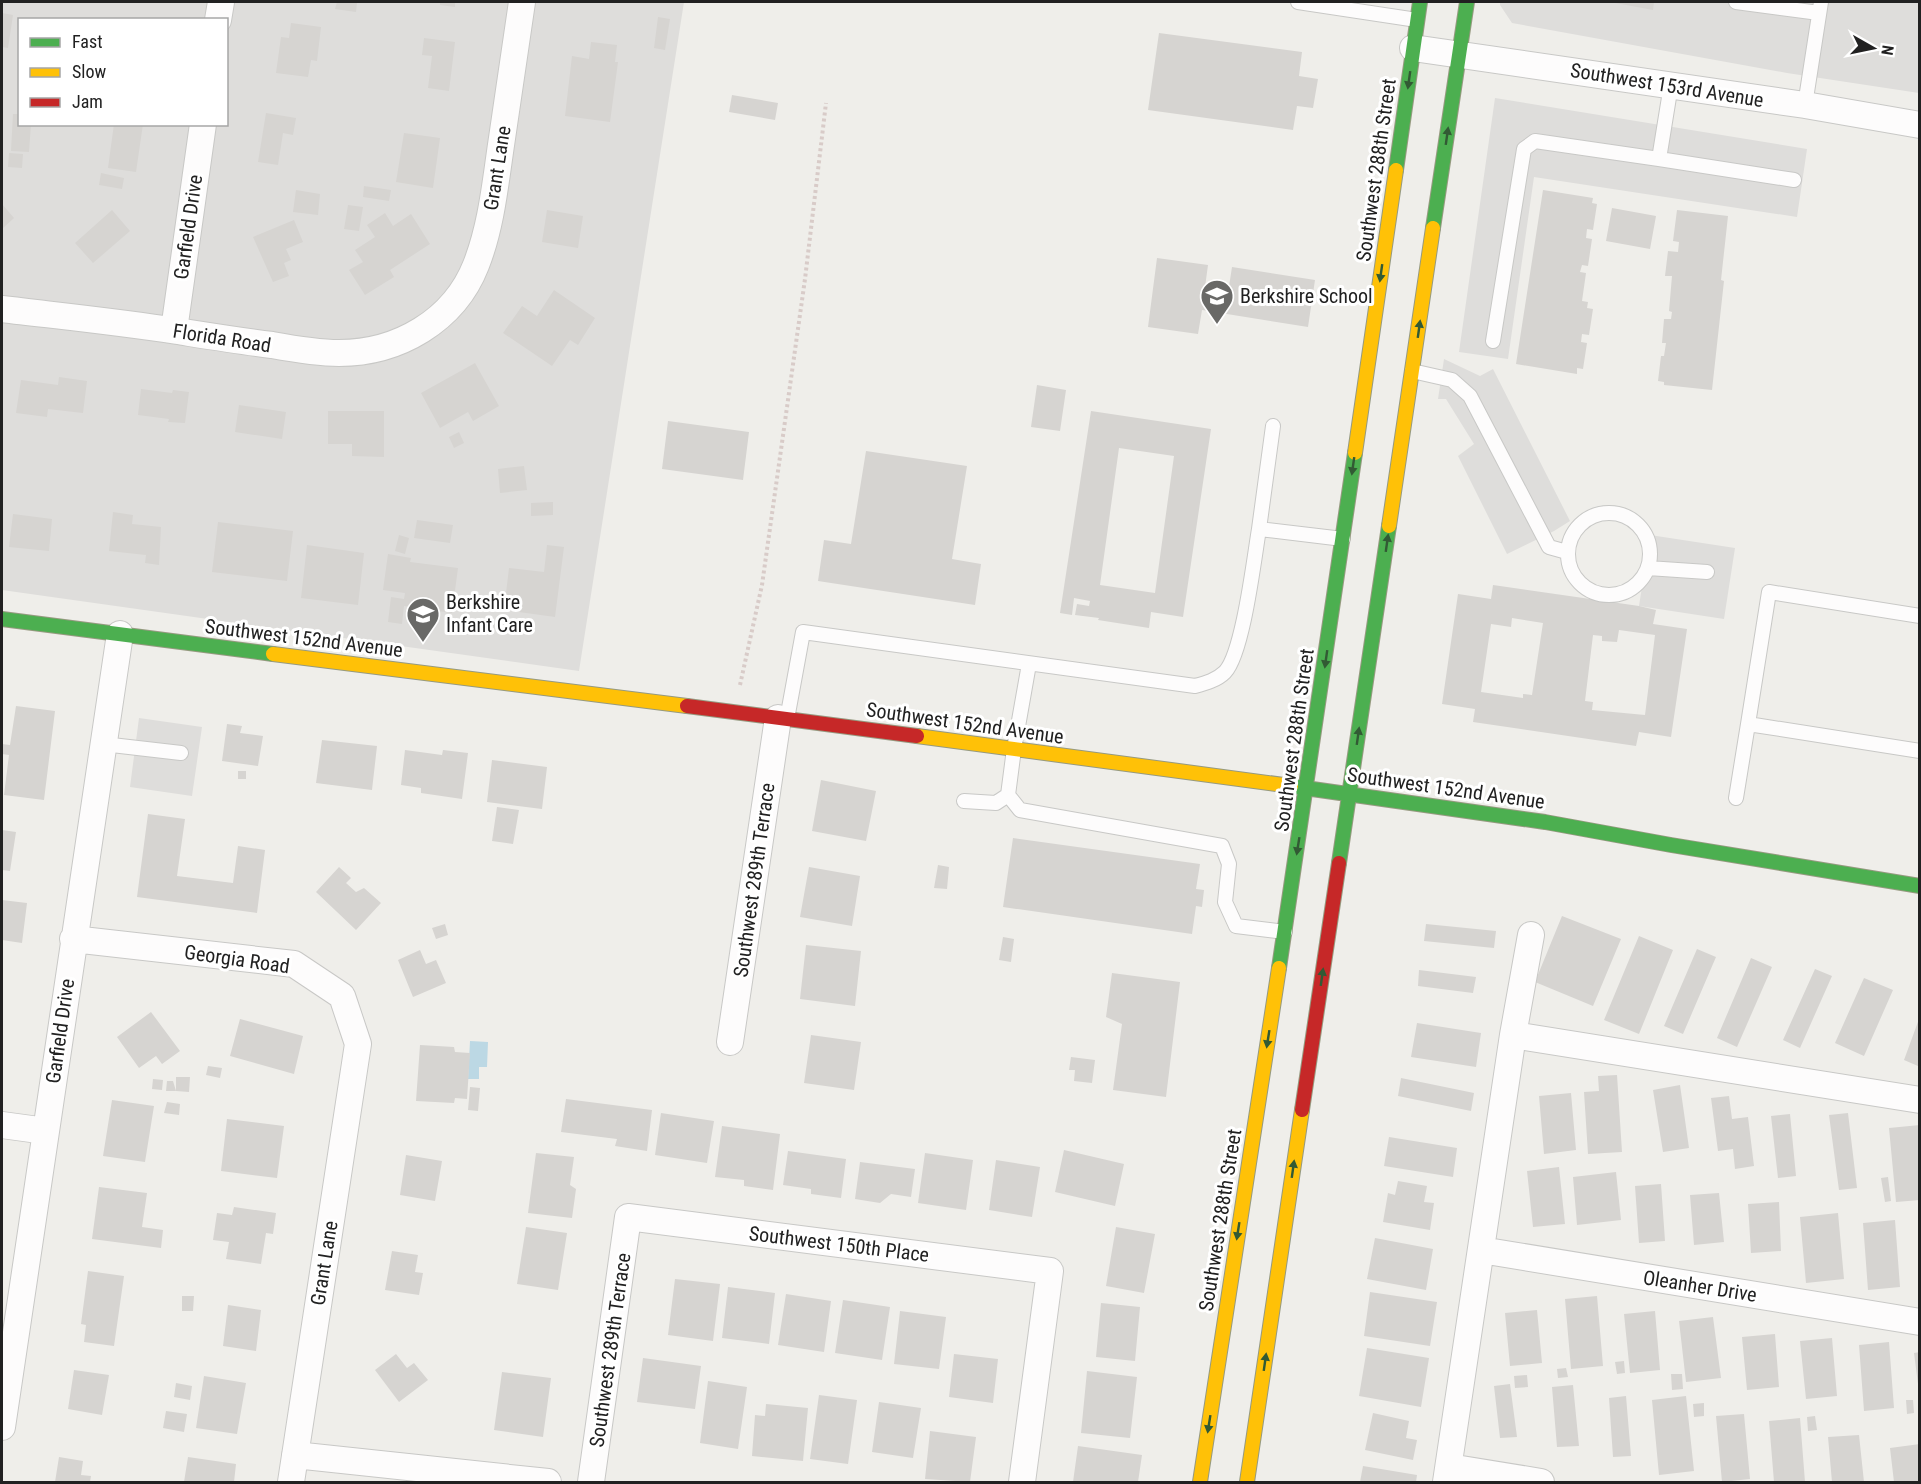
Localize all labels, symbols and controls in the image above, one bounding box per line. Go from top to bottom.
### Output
legend [18,18,228,126]
north arrow [1843,18,1903,78]
text: Fast [72,31,103,52]
text: N [1877,44,1897,57]
street label: Southwest 153rd Avenue [1569,58,1765,112]
text: Slow [72,61,107,82]
one-way arrow [1404,71,1413,90]
street label: Southwest 288th Street [1351,77,1401,263]
text: Jam [72,91,103,112]
street label: Grant Lane [478,124,516,212]
one-way arrow [1443,127,1452,146]
street label: Garfield Drive [169,173,207,281]
one-way arrow [1376,264,1385,283]
school or university icon: Berkshire School [1199,278,1235,325]
place label: Berkshire School [1240,284,1373,308]
street label: Florida Road [171,318,273,358]
one-way arrow [1414,320,1423,339]
one-way arrow [1349,457,1358,476]
one-way arrow [1382,533,1391,552]
place label: Berkshire Infant Care [446,590,533,637]
school or university icon: Berkshire Infant Care [405,596,441,643]
street label: Southwest 152nd Avenue [204,614,404,662]
street label: Southwest 288th Street [1269,647,1319,833]
one-way arrow [1321,650,1330,669]
street label: Southwest 152nd Avenue [865,697,1065,749]
one-way arrow [1354,726,1363,745]
street label: Southwest 152nd Avenue [1346,762,1546,814]
street label: Southwest 289th Terrace [728,781,780,979]
one-way arrow [1294,837,1303,856]
street label: Georgia Road [183,940,291,978]
one-way arrow [1318,967,1327,986]
street label: Garfield Drive [41,977,79,1085]
one-way arrow [1264,1029,1273,1048]
street label: Southwest 288th Street [1194,1127,1246,1313]
one-way arrow [1289,1160,1298,1179]
street label: Grant Lane [305,1219,343,1307]
street label: Southwest 150th Place [748,1221,930,1267]
one-way arrow [1234,1222,1243,1241]
street label: Southwest 289th Terrace [584,1251,636,1449]
street label: Oleanher Drive [1641,1265,1759,1307]
one-way arrow [1260,1353,1269,1372]
one-way arrow [1204,1415,1213,1434]

